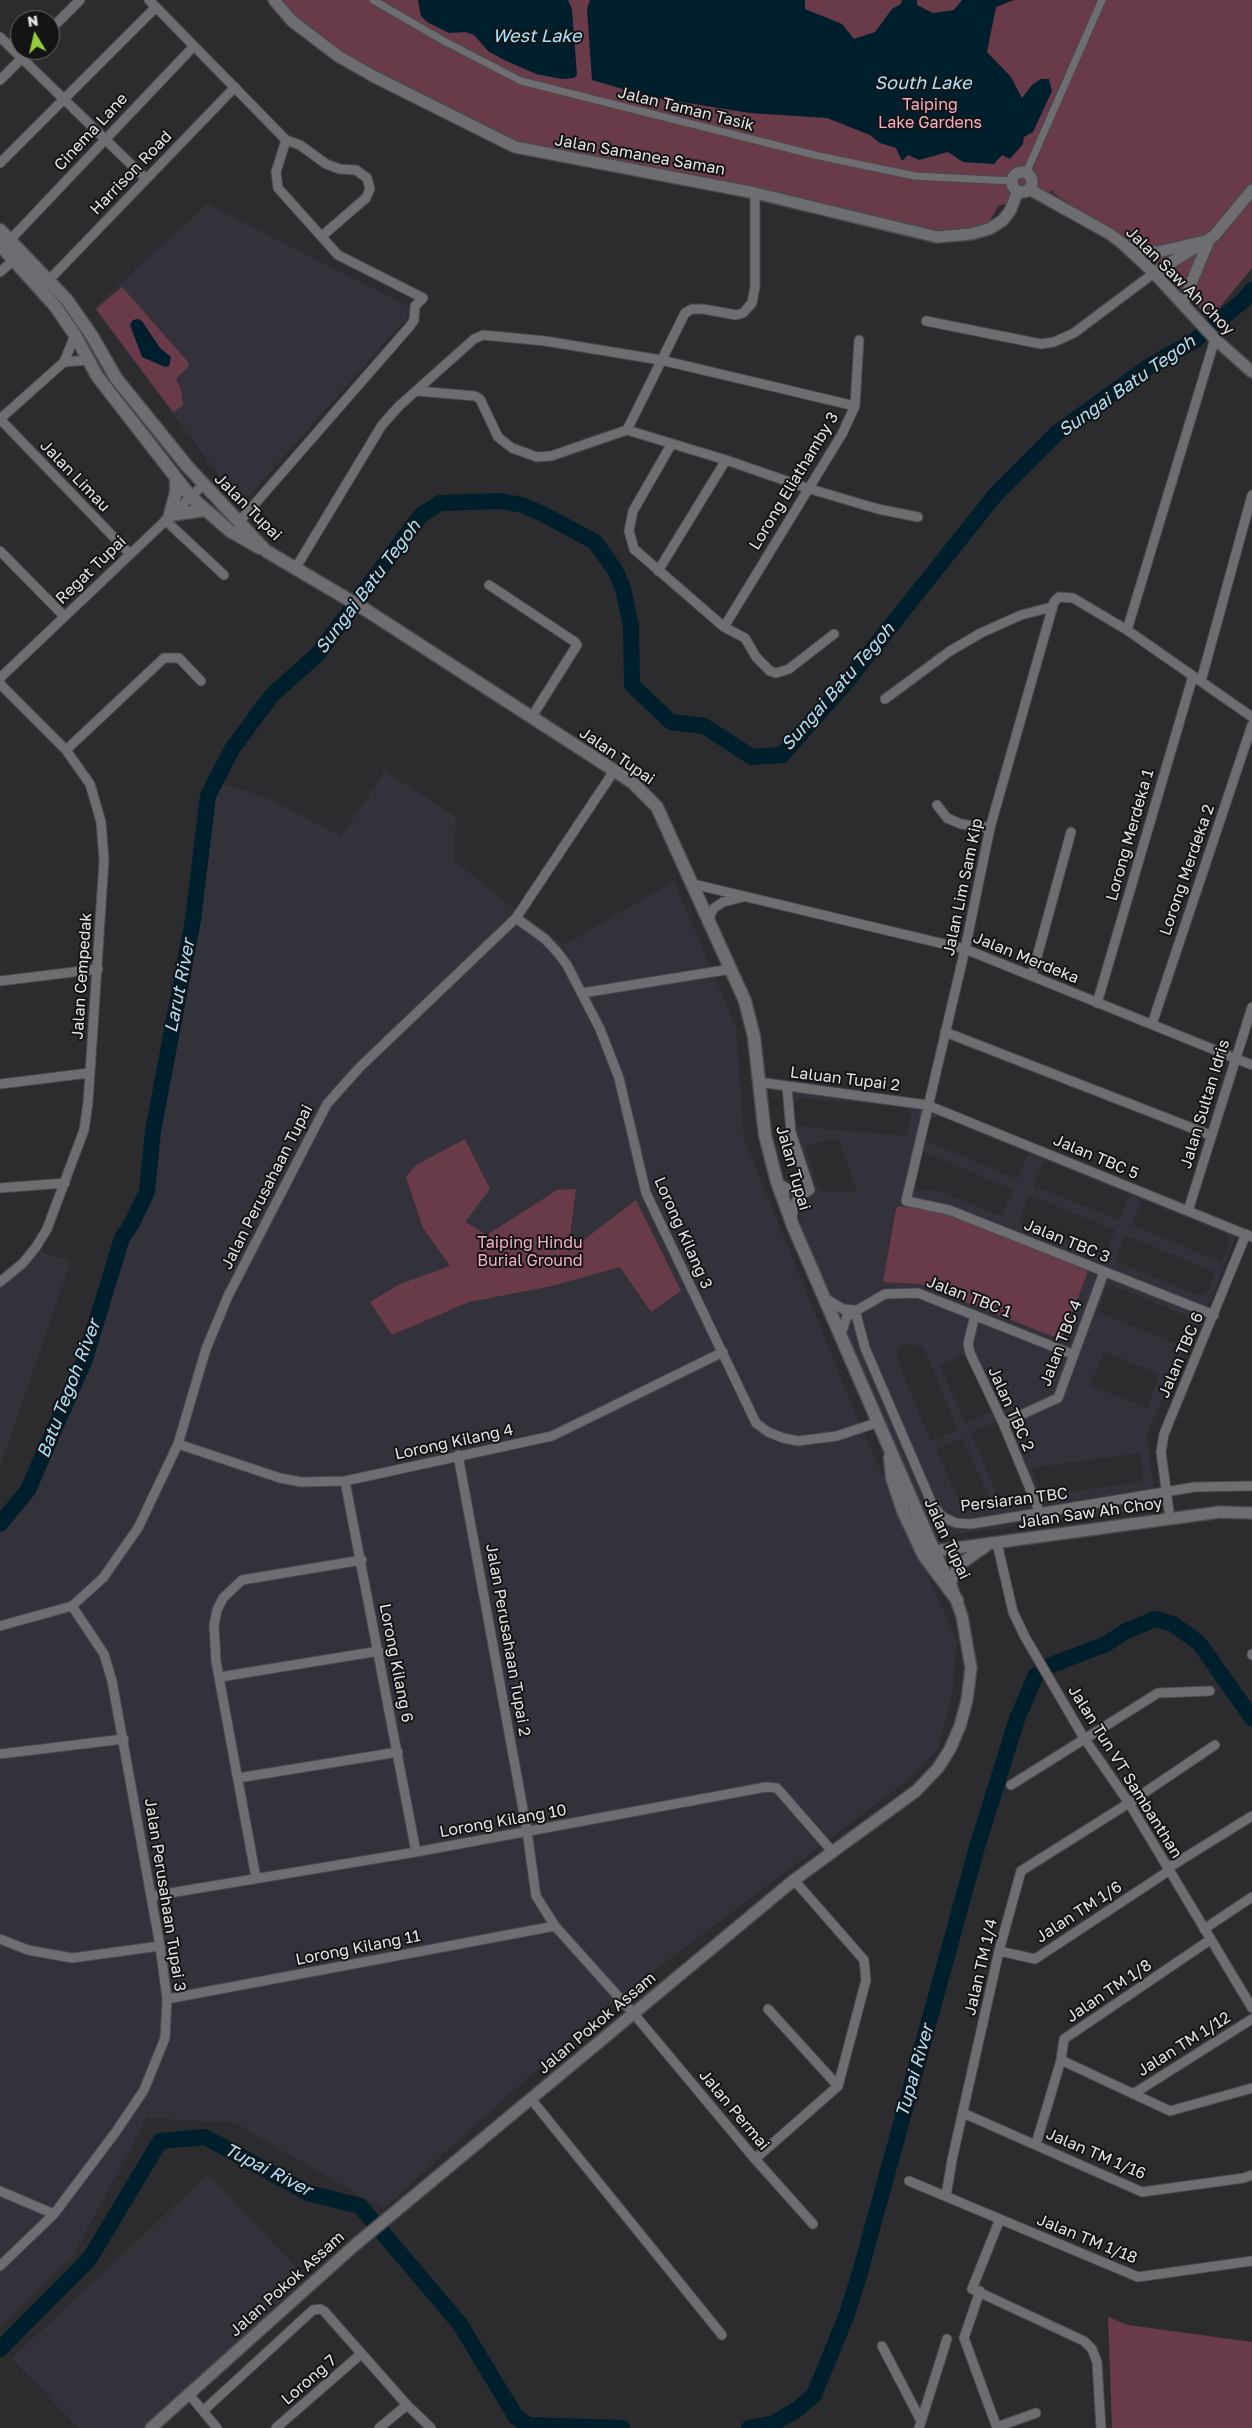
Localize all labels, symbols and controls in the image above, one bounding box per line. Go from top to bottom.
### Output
north arrow [10,10,60,60]
text: N [26,11,39,30]
water label: West Lake [492,25,582,47]
water label: South Lake [875,72,971,94]
street label: Jalan Taman Tasik [616,83,756,135]
street label: Cinema Lane [50,89,132,175]
park label: Taiping Lake Gardens [878,95,982,133]
street label: Harrison Road [86,127,176,219]
street label: Jalan Samanea Saman [553,131,727,179]
street label: Jalan Saw Ah Choy [1122,223,1238,339]
water label: Sungai Batu Tegoh [1055,331,1199,441]
street label: Lorong Eliathamby 3 [745,409,843,553]
street label: Jalan Limau [36,436,114,516]
street label: Jalan Tupai [210,469,286,545]
water label: Sungai Batu Tegoh [311,516,425,658]
street label: Regat Tupai [52,532,130,608]
water label: Sungai Batu Tegoh [777,619,899,755]
street label: Jalan Tupai [576,723,658,789]
street label: Lorong Merdeka 1 [1102,767,1158,903]
street label: Lorong Merdeka 2 [1156,802,1218,938]
street label: Jalan Lim Sam Kip [939,816,987,958]
street label: Jalan Cempedak [68,912,96,1040]
street label: Jalan Merdeka [970,928,1082,988]
water label: Larut River [160,938,200,1034]
street label: Jalan Sultan Idris [1176,1037,1234,1171]
street label: Laluan Tupai 2 [789,1063,901,1095]
street label: Jalan Perusahaan Tupai [217,1102,317,1272]
street label: Jalan Tupai [772,1123,814,1213]
street label: Jalan TBC 5 [1051,1130,1141,1184]
street label: Lorong Kilang 3 [650,1174,716,1292]
street label: Jalan TBC 3 [1021,1215,1113,1267]
park label: Taiping Hindu Burial Ground [477,1233,583,1271]
street label: Jalan TBC 1 [924,1272,1014,1322]
street label: Jalan TBC 4 [1036,1297,1086,1389]
street label: Jalan TBC 6 [1154,1309,1208,1401]
water label: Batu Tegoh River [33,1317,105,1461]
street label: Jalan TBC 2 [984,1364,1038,1454]
street label: Lorong Kilang 4 [393,1420,515,1464]
street label: Persiaran TBC [959,1484,1069,1516]
street label: Jalan Saw Ah Choy [1017,1493,1163,1533]
street label: Jalan Tupai [920,1495,974,1583]
street label: Jalan Perusahaan Tupai 2 [482,1542,534,1738]
street label: Lorong Kilang 6 [375,1602,417,1724]
street label: Jalan Tun VT Sambanthan [1064,1682,1186,1862]
street label: Jalan Perusahaan Tupai 3 [140,1797,190,1993]
street label: Lorong Kilang 10 [438,1800,568,1842]
street label: Jalan TM 1/6 [1032,1877,1126,1947]
street label: Jalan TM 1/4 [961,1917,1001,2017]
street label: Lorong Kilang 11 [294,1926,422,1970]
street label: Jalan TM 1/8 [1063,1955,1155,2027]
street label: Jalan Pokok Assam [534,1968,660,2078]
street label: Jalan TM 1/12 [1134,2008,1234,2080]
water label: Tupai River [891,2022,939,2120]
street label: Jalan Permai [695,2066,773,2154]
street label: Jalan TM 1/16 [1043,2124,1149,2184]
water label: Tupai River [221,2139,315,2201]
street label: Jalan TM 1/18 [1034,2210,1140,2268]
street label: Jalan Pokok Assam [226,2227,348,2341]
street label: Lorong 7 [278,2351,340,2409]

